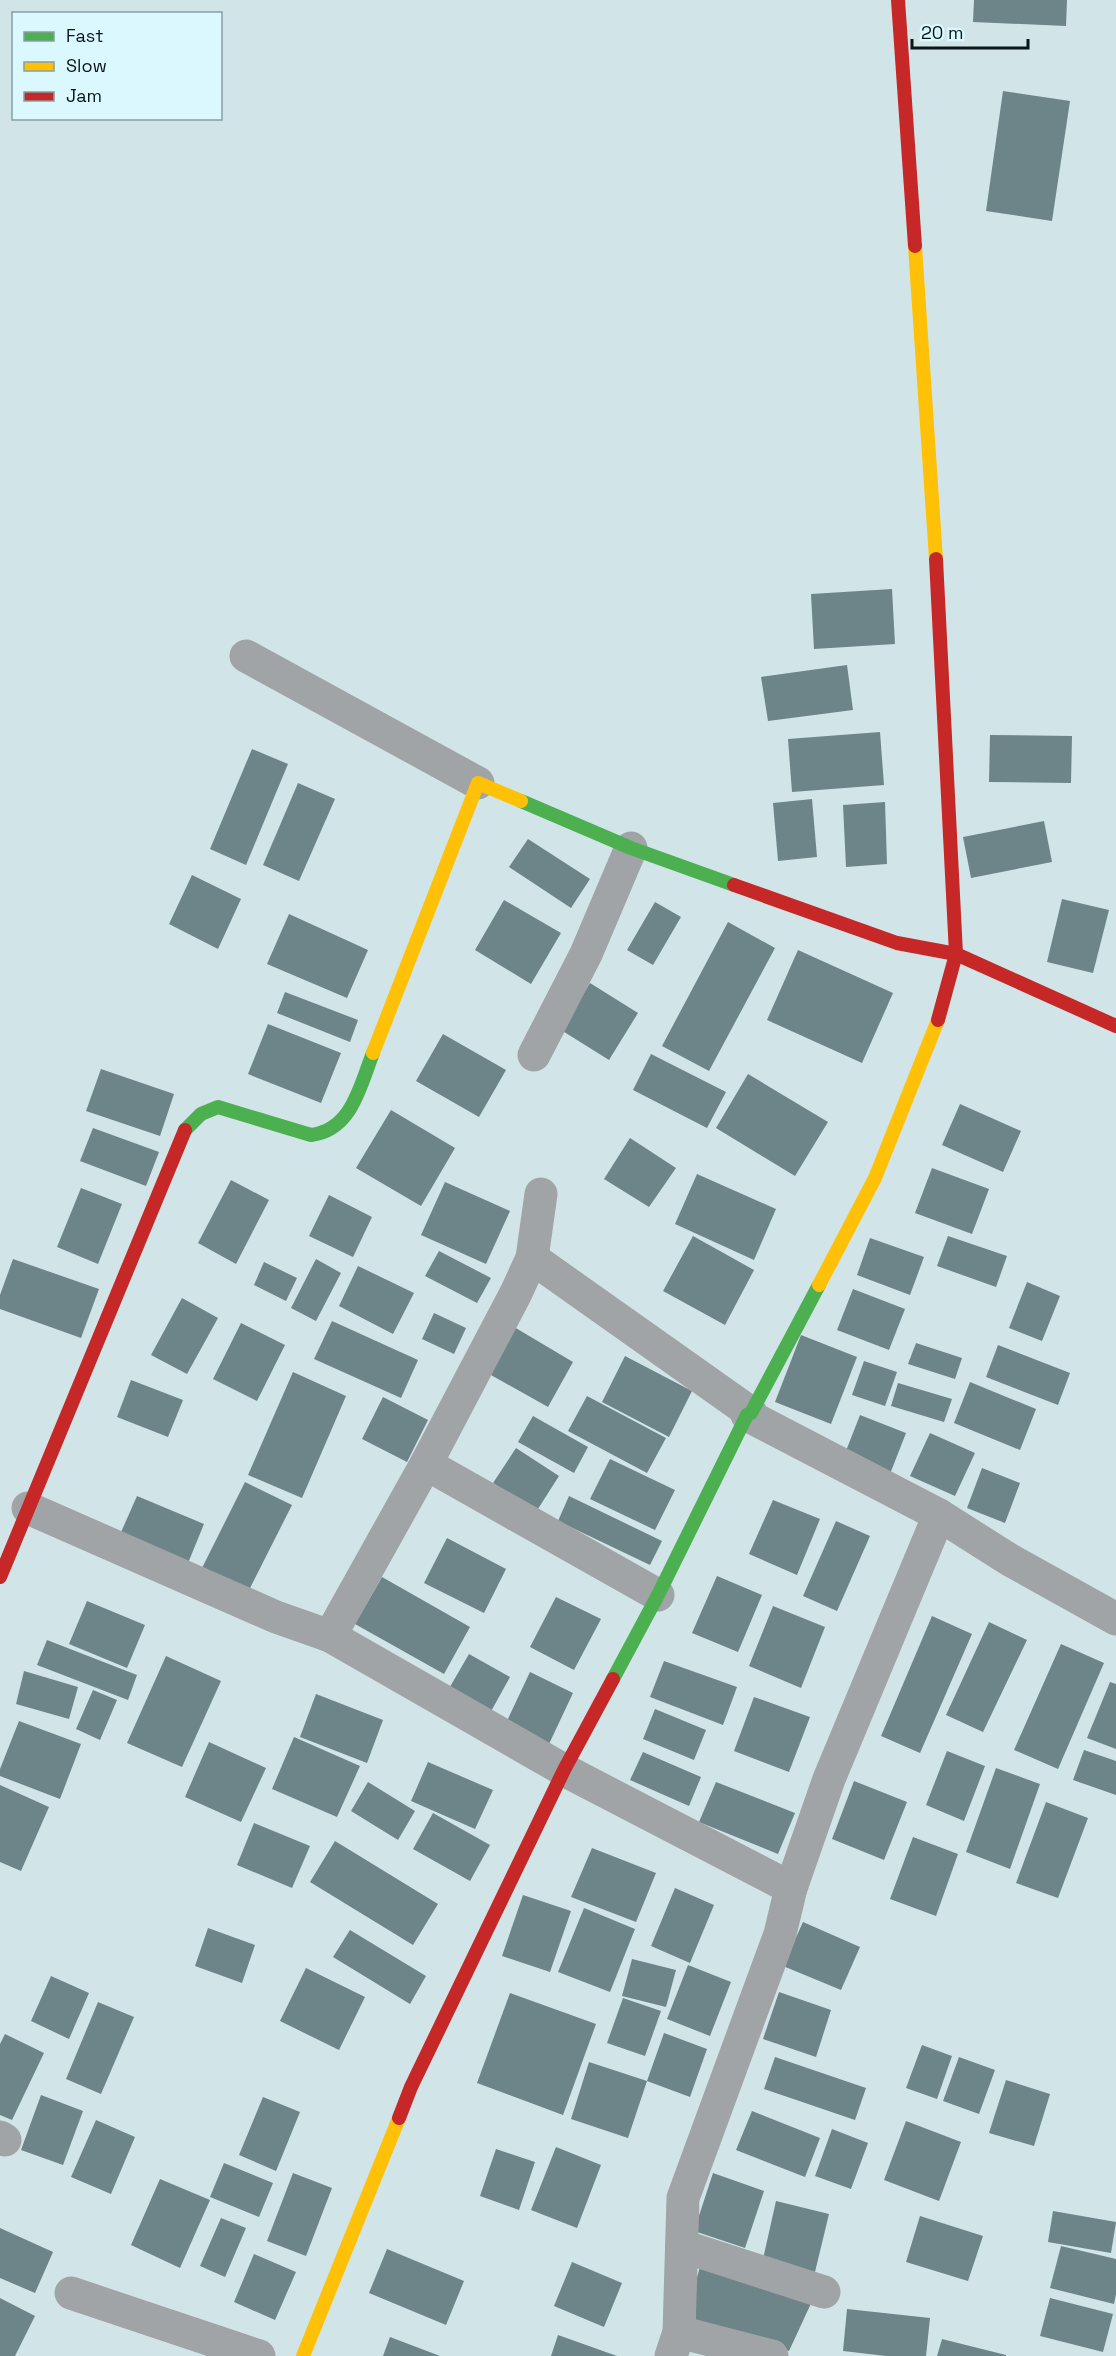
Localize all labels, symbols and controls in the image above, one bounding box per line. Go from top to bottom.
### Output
legend [12,12,222,120]
scale bar [912,12,1028,50]
text: 20 m [921,21,964,44]
text: Fast [66,24,103,47]
text: Slow [66,54,107,77]
text: Jam [66,84,102,107]

